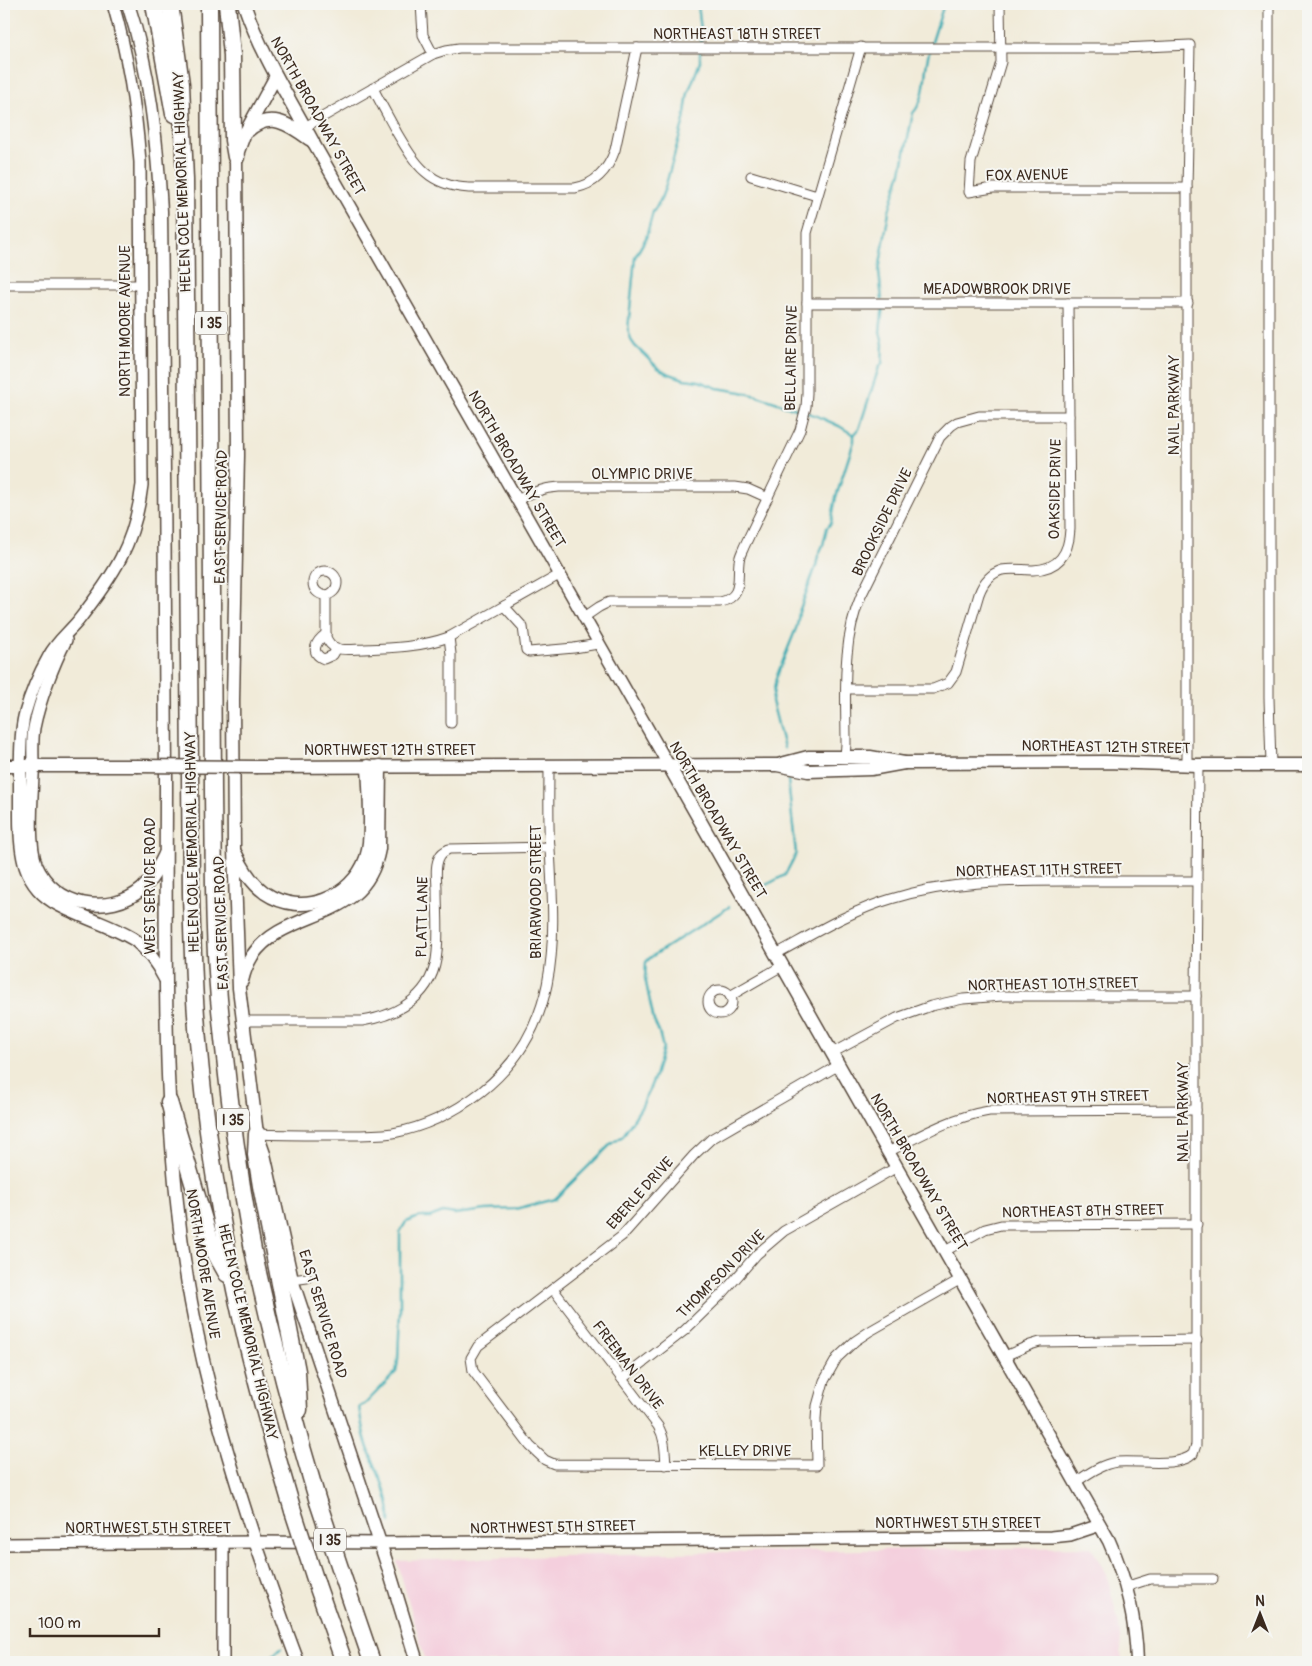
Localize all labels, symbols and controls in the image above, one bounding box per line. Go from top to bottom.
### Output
street label: NORTHEAST 18TH STREET [653,25,821,44]
street label: NORTH BROADWAY STREET [266,34,369,199]
street label: HELEN COLE MEMORIAL HIGHWAY [169,71,196,293]
street label: FOX AVENUE [985,165,1069,186]
street label: NORTH MOORE AVENUE [116,245,135,397]
street label: MEADOWBROOK DRIVE [923,280,1071,299]
street label: BELLAIRE DRIVE [781,305,802,411]
road number: I 35 [195,312,227,334]
street label: NAIL PARKWAY [1165,355,1184,455]
street label: NORTH BROADWAY STREET [464,387,569,551]
street label: OAKSIDE DRIVE [1045,438,1066,540]
street label: EAST SERVICE ROAD [211,450,232,584]
street label: OLYMPIC DRIVE [591,465,693,484]
street label: BROOKSIDE DRIVE [848,465,917,579]
street label: HELEN COLE MEMORIAL HIGHWAY [181,731,204,953]
street label: NORTHEAST 12TH STREET [1021,737,1191,758]
street label: NORTH BROADWAY STREET [665,738,770,902]
street label: NORTHWEST 12TH STREET [304,741,476,760]
street label: WEST SERVICE ROAD [141,817,160,955]
street label: BRIARWOOD STREET [527,825,546,959]
street label: EAST SERVICE ROAD [210,856,233,990]
street label: NORTHEAST 11TH STREET [956,860,1122,881]
street label: PLATT LANE [412,876,433,958]
street label: NORTHEAST 10TH STREET [967,974,1139,995]
street label: NAIL PARKWAY [1174,1062,1193,1162]
street label: NORTHEAST 9TH STREET [987,1087,1149,1108]
street label: NORTH BROADWAY STREET [866,1090,971,1254]
road number: I 35 [217,1108,249,1132]
street label: EBERLE DRIVE [603,1153,678,1234]
street label: NORTH MOORE AVENUE [181,1188,224,1341]
street label: NORTHEAST 8TH STREET [1002,1201,1164,1222]
street label: HELEN COLE MEMORIAL HIGHWAY [213,1222,282,1442]
street label: THOMPSON DRIVE [673,1226,770,1323]
street label: EAST SERVICE ROAD [294,1247,351,1381]
street label: FREEMAN DRIVE [588,1317,667,1414]
street label: KELLEY DRIVE [699,1442,792,1461]
street label: NORTHWEST 5TH STREET [875,1514,1041,1533]
street label: NORTHWEST 5TH STREET [470,1517,636,1538]
street label: NORTHWEST 5TH STREET [65,1519,231,1538]
road number: I 35 [314,1528,346,1552]
north arrow [1234,1588,1284,1638]
text: N [1255,1593,1265,1610]
scale bar [30,1606,159,1638]
text: 100 m [38,1614,81,1633]

